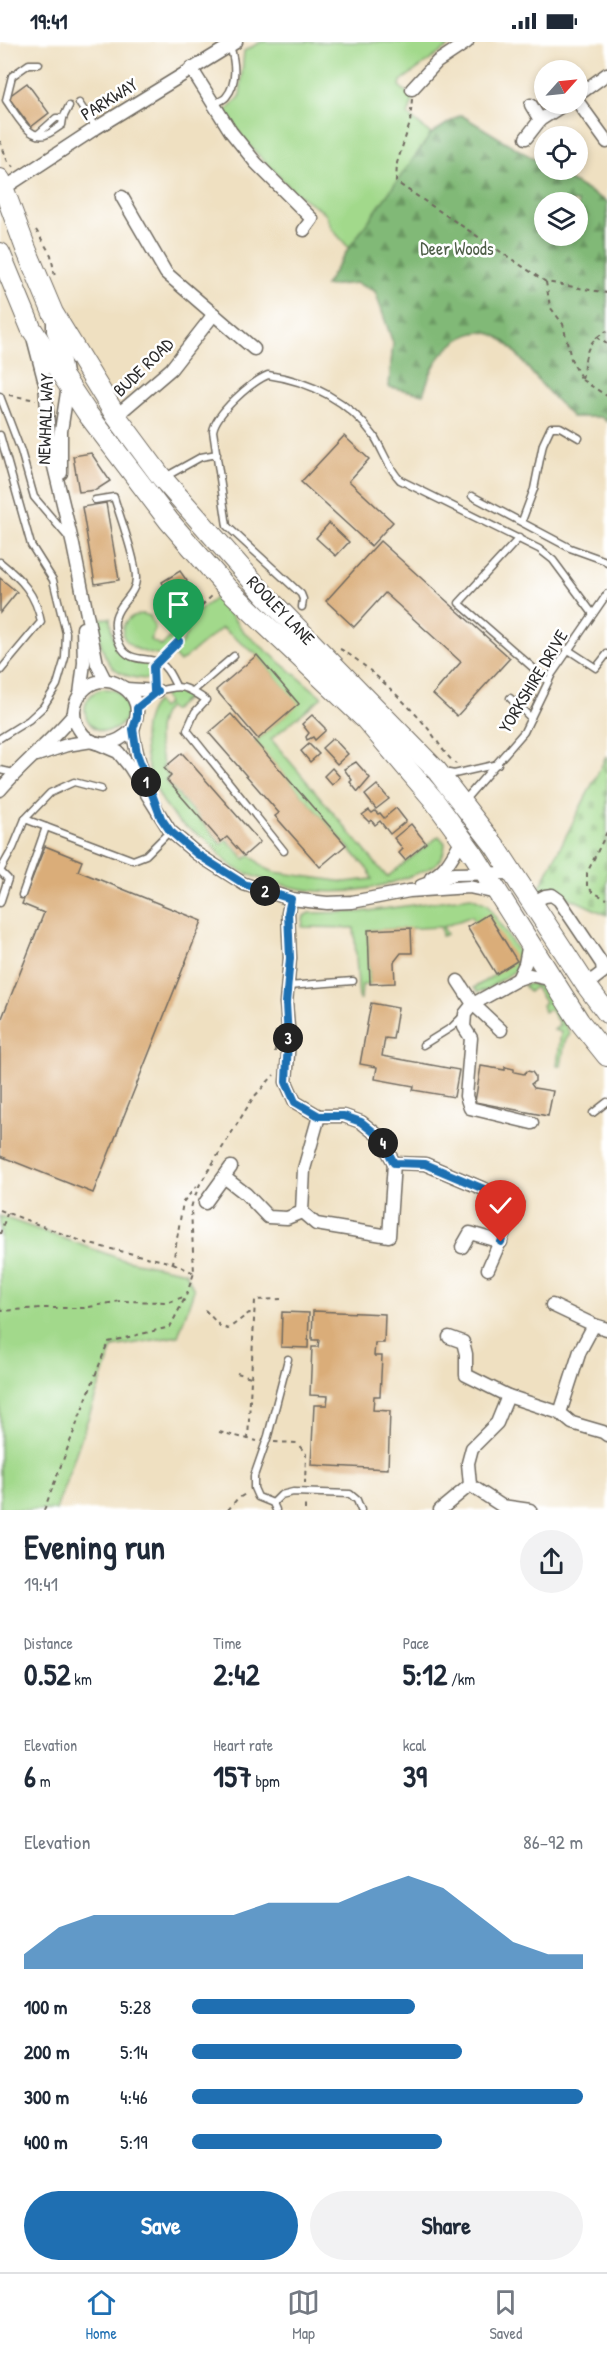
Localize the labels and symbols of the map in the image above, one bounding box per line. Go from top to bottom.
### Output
north arrow [534,60,588,114]
street label: PARKWAY [76,72,142,126]
park label: Deer Woods [420,236,494,261]
street label: BUDE ROAD [107,332,179,402]
street label: NEWHALL WAY [31,373,59,465]
street label: ROOLEY LANE [241,570,321,650]
pin [153,579,204,641]
street label: YORKSHIRE DRIVE [492,625,574,737]
pin: 1 [131,767,161,797]
pin: 2 [250,876,280,906]
pin: 3 [273,1023,303,1053]
pin: 4 [368,1128,398,1158]
pin [475,1180,526,1242]

